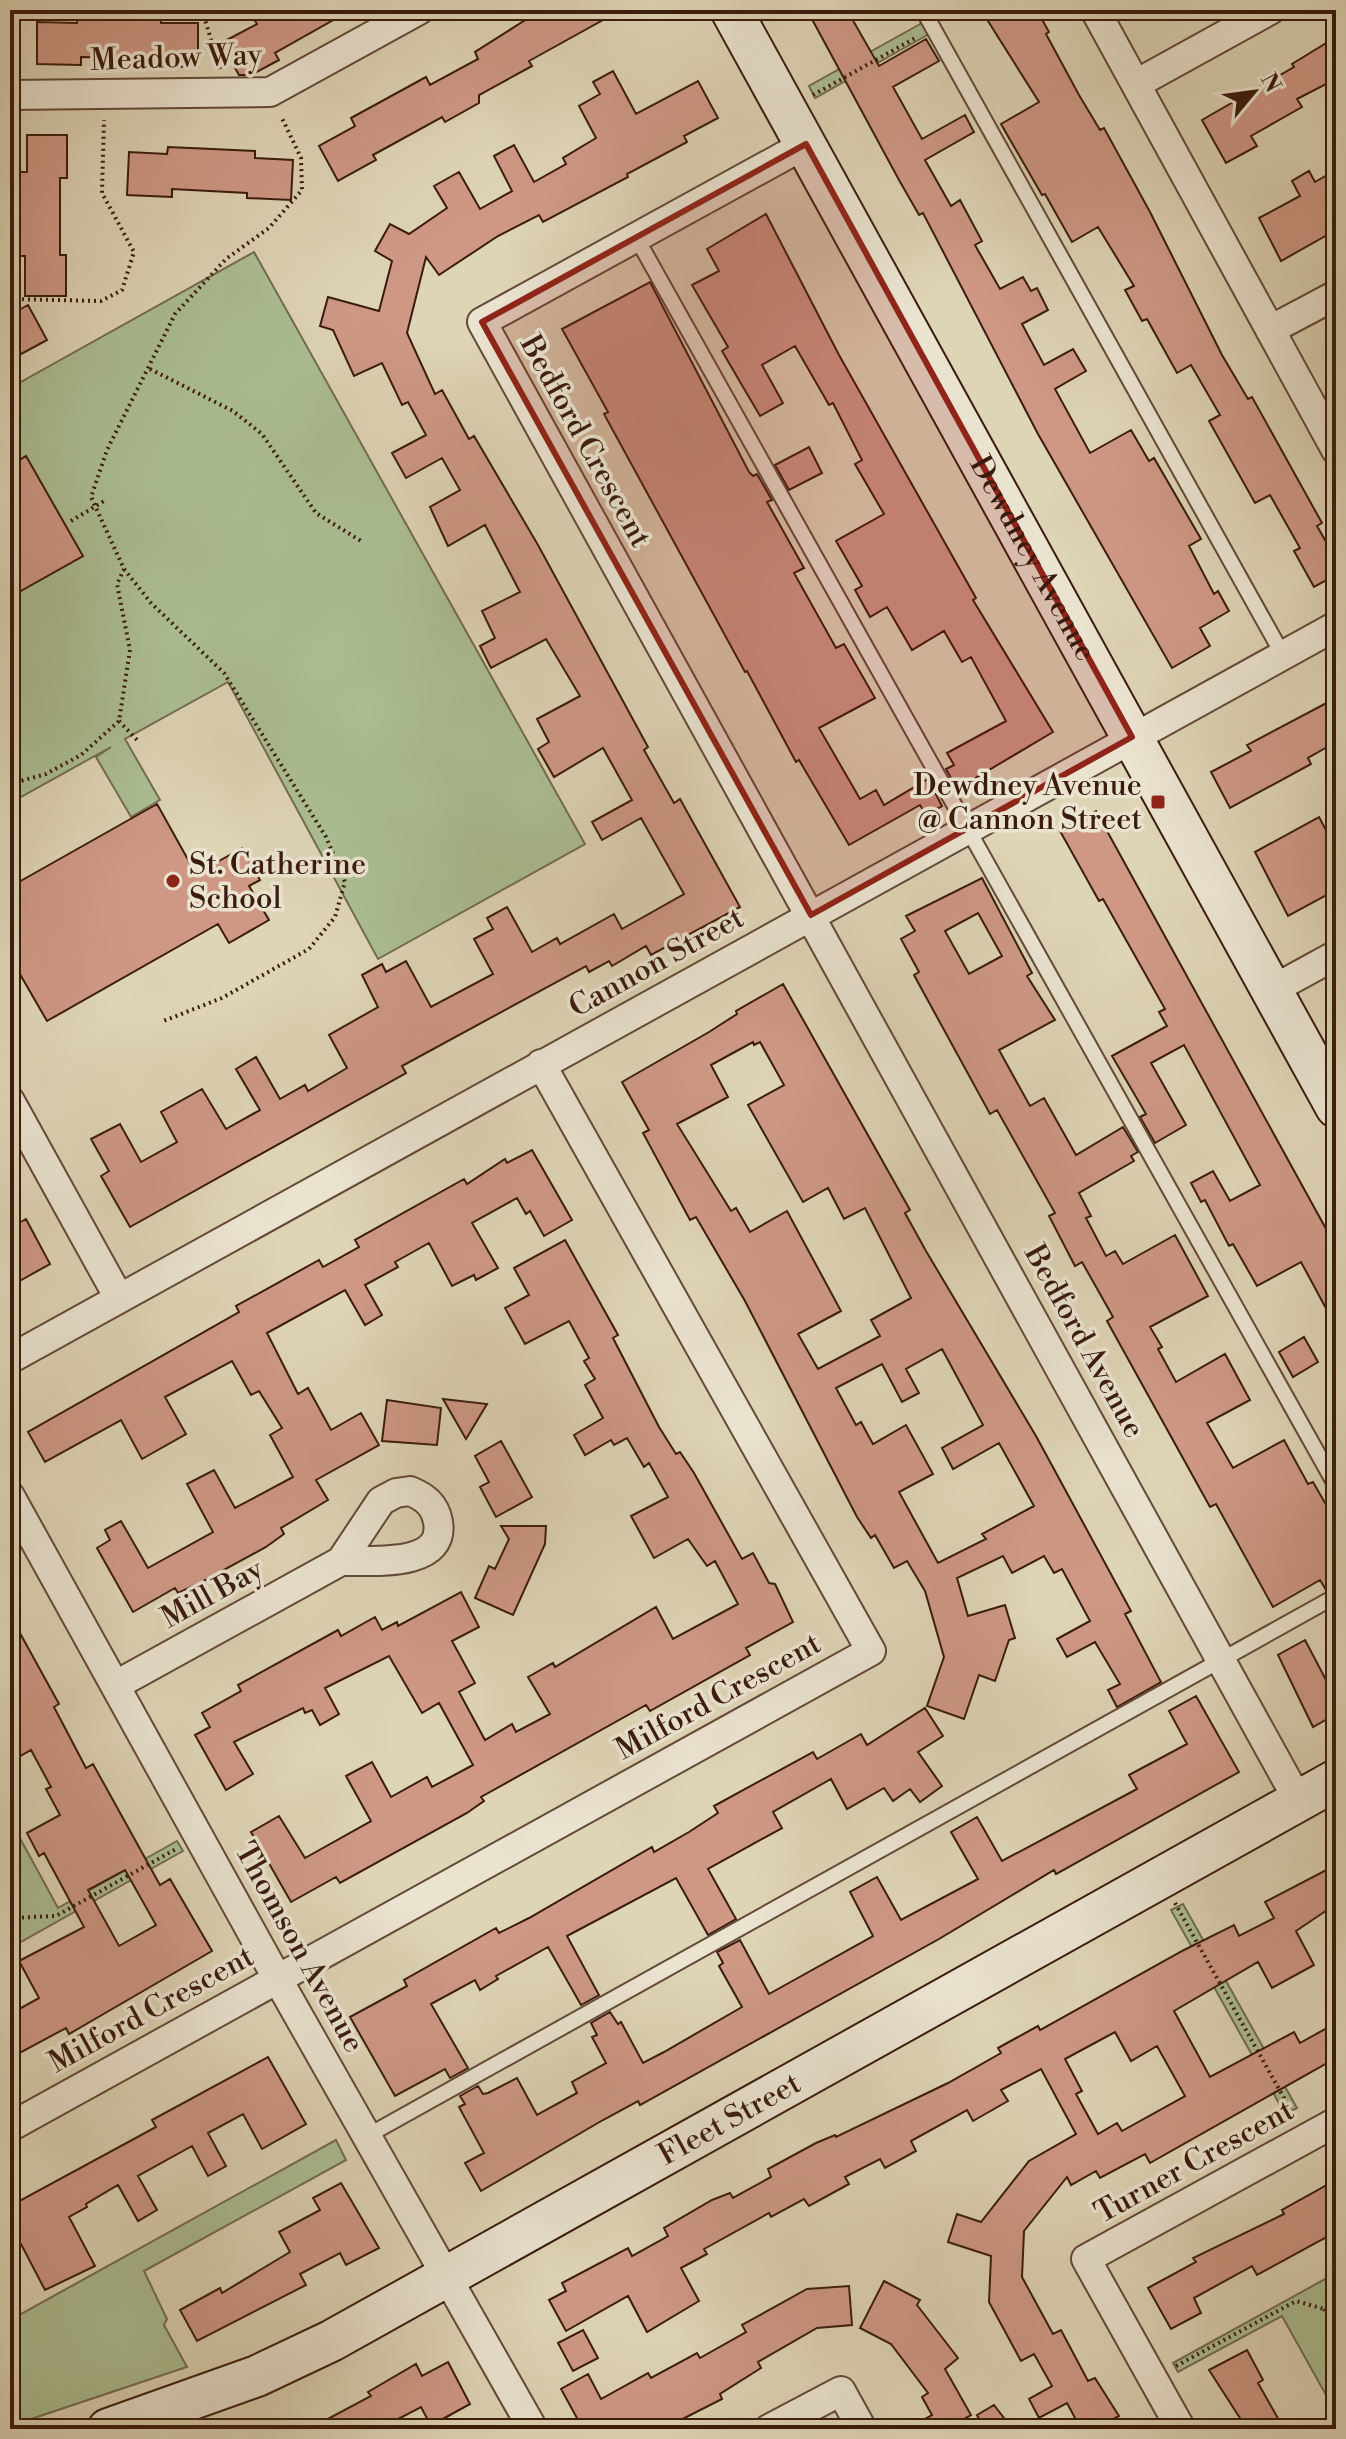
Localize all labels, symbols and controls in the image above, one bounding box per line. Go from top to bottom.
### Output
street label: Meadow Way [90,36,263,80]
north arrow [1214,52,1294,132]
text: N [1254,69,1286,98]
street label: Bedford Crescent [511,328,659,555]
street label: Dewdney Avenue [961,449,1104,668]
place label: Dewdney Avenue @ Cannon Street [913,767,1142,839]
marker: Dewdney Avenue @ Cannon Street [1149,793,1167,811]
place label: St. Catherine School [189,846,366,918]
marker: St. Catherine School [164,872,182,890]
street label: Cannon Street [562,899,751,1027]
street label: Bedford Avenue [1015,1237,1153,1445]
street label: Mill Bay [155,1550,271,1637]
street label: Milford Crescent [609,1625,828,1769]
street label: Thomson Avenue [226,1836,373,2059]
street label: Milford Crescent [42,1938,261,2082]
street label: Fleet Street [652,2065,808,2175]
street label: Turner Crescent [1088,2091,1301,2232]

